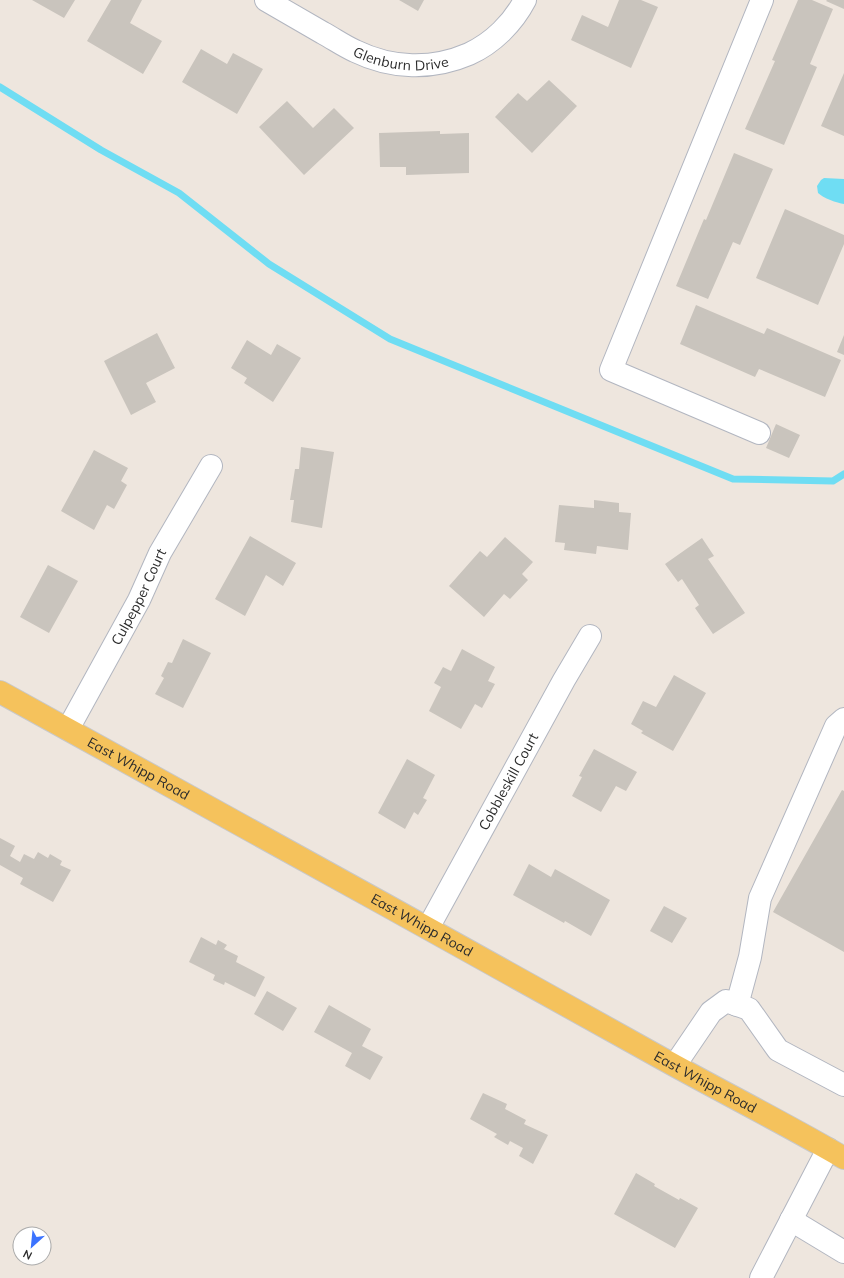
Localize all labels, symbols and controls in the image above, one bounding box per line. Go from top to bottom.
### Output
street label: Glenburn Drive [350,42,450,74]
street label: Culpepper Court [107,545,170,648]
street label: Cobbleskill Court [474,730,542,833]
street label: East Whipp Road [84,733,193,804]
street label: East Whipp Road [368,890,476,960]
street label: East Whipp Road [651,1047,760,1117]
north arrow [12,1226,52,1266]
text: N [21,1247,34,1263]

